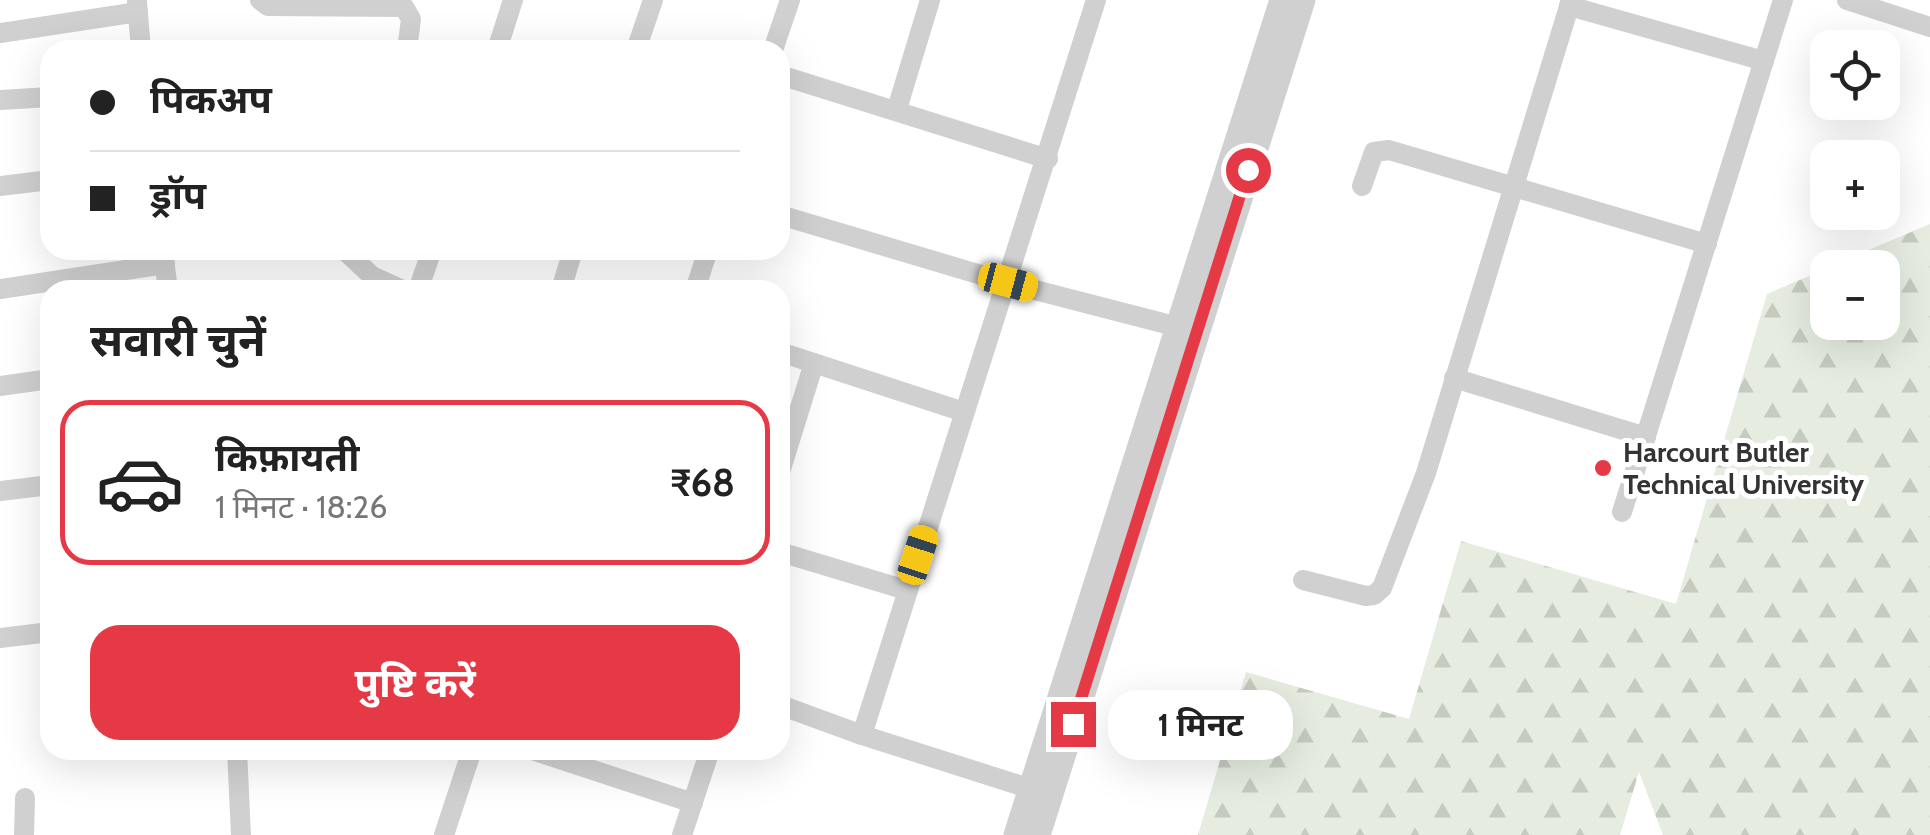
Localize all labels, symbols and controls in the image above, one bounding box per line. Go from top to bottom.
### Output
map controls [1810,30,1900,340]
button: locate [1810,30,1900,120]
text: पिकअप [150,76,272,123]
button: + [1810,140,1900,230]
route start [1226,148,1271,193]
text: ड्रॉप [150,172,206,219]
button: − [1810,250,1900,340]
car [975,260,1041,304]
text: सवारी चुनें [90,313,266,367]
text: किफ़ायती [215,434,359,481]
place label: Harcourt Butler Technical University [1623,435,1864,501]
icon: car [95,438,185,528]
marker: Harcourt Butler Technical University [1592,457,1614,479]
text: ₹68 [670,459,735,506]
text: 1 मिनट · 18:26 [215,487,387,526]
car [894,522,942,588]
button: पुष्टि करें [90,625,740,740]
callout: 1 मिनट [1108,689,1293,759]
route end [1051,702,1096,747]
text: 1 मिनट [1157,705,1244,744]

